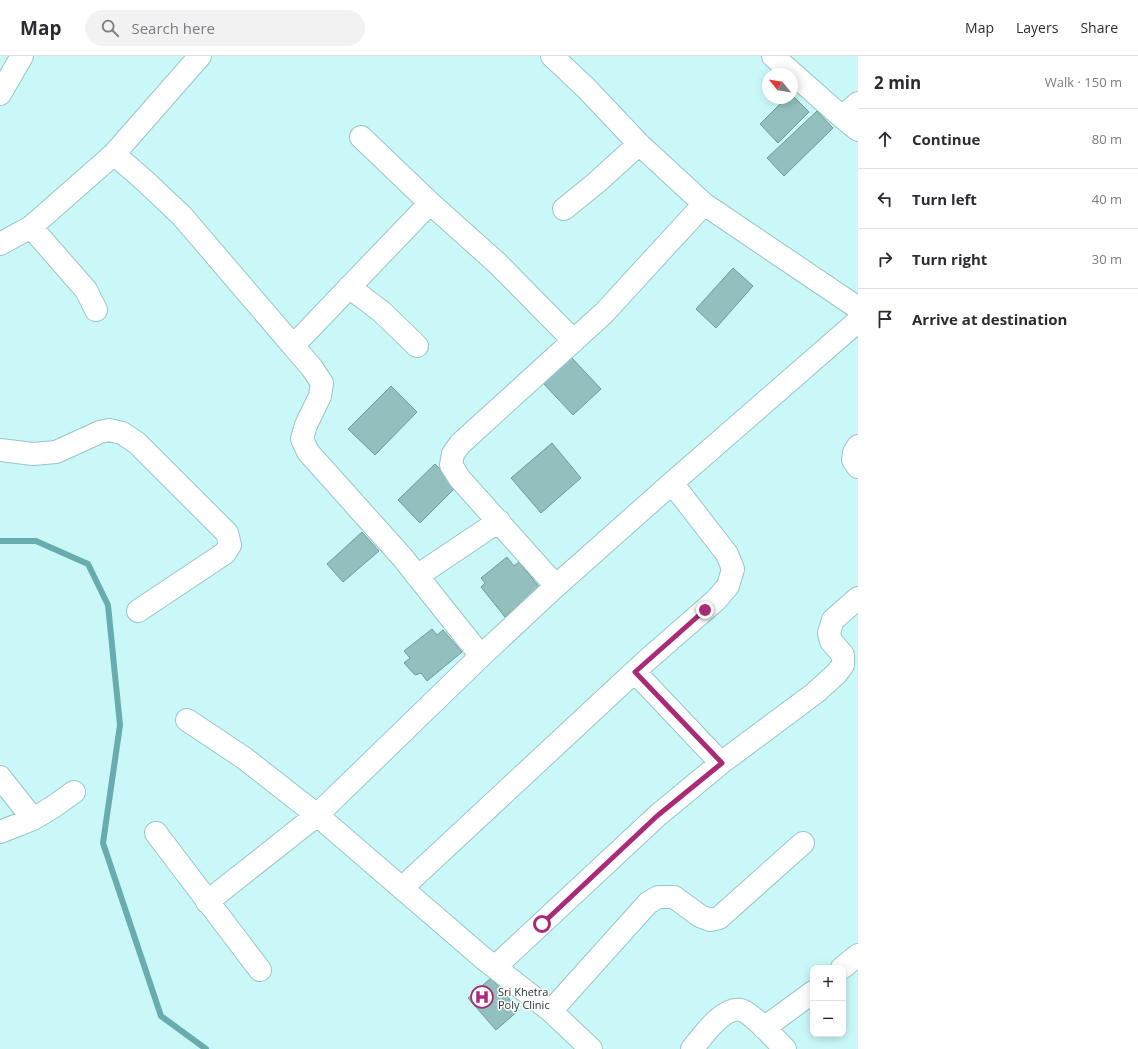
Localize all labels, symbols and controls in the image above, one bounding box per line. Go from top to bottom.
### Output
search box [85,10,365,46]
text: Map [20,15,61,41]
icon: search [99,17,121,39]
text: Search here [131,18,215,38]
text: Map [965,18,994,37]
text: Layers [1016,18,1058,37]
text: Share [1080,18,1118,37]
north arrow [762,68,798,104]
text: 2 min [874,71,921,94]
text: Walk · 150 m [1045,73,1122,91]
icon: ahead [874,128,896,150]
text: Continue [912,129,980,149]
text: 80 m [1092,130,1122,148]
icon: left [874,188,896,210]
text: Turn left [912,189,977,209]
text: 40 m [1092,190,1122,208]
icon: right [874,248,896,270]
text: Turn right [912,249,987,269]
text: 30 m [1092,250,1122,268]
icon: arrive [874,308,896,330]
text: Arrive at destination [912,309,1067,329]
route end [696,601,714,619]
route start [533,915,551,933]
map controls [810,965,846,1037]
button: + [810,965,846,1001]
hospital icon: Sri Khetra Poly Clinic [469,984,495,1010]
place label: Sri Khetra Poly Clinic [498,984,550,1012]
button: − [810,1001,846,1037]

